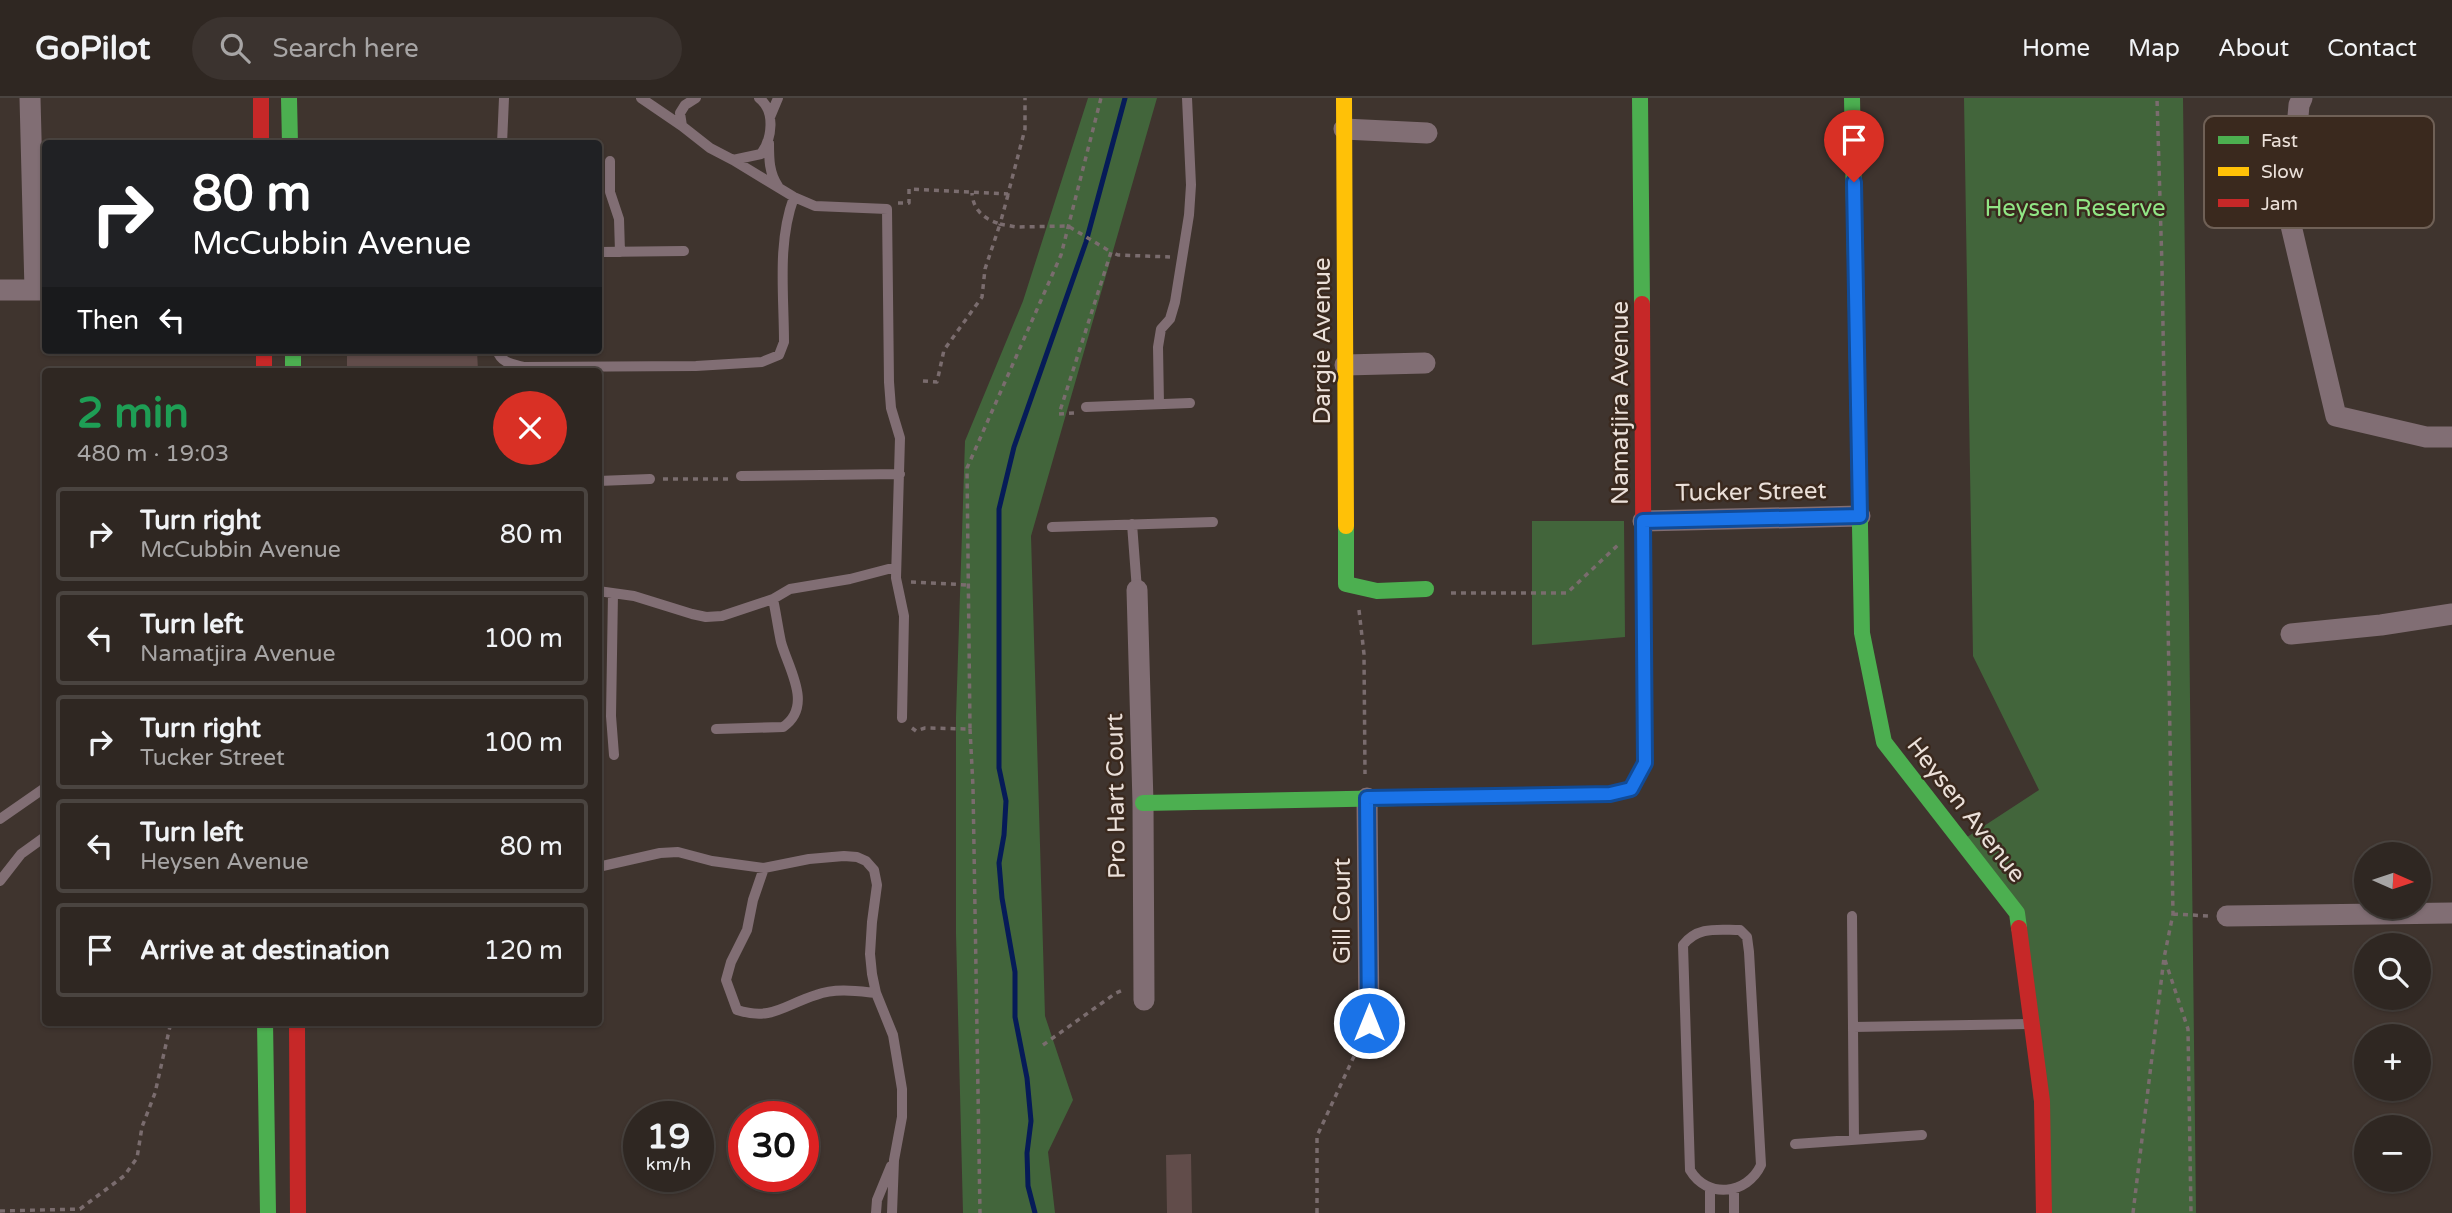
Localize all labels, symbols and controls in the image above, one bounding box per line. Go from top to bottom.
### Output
search box [192,17,682,80]
text: GoPilot [35,29,150,68]
icon: search [216,29,254,67]
text: Search here [272,33,419,64]
text: Home [2022,34,2090,63]
text: Map [2128,34,2180,63]
text: About [2218,34,2289,63]
text: Contact [2327,34,2417,63]
pin [1824,110,1884,182]
legend [2204,116,2434,228]
icon: arrive [1835,121,1873,159]
text: Fast [2261,130,2298,152]
text: Slow [2261,161,2304,183]
text: 80 m [192,165,311,224]
icon: right [77,168,168,259]
text: Jam [2261,193,2298,215]
park label: Heysen Reserve [1984,194,2166,223]
text: McCubbin Avenue [192,225,471,263]
street label: Dargie Avenue [1308,258,1337,424]
icon: left [153,301,191,339]
street label: Namatjira Avenue [1606,301,1635,505]
text: Then [77,305,139,336]
text: 2 min [77,388,189,439]
button: close [493,391,567,465]
text: 480 m · 19:03 [77,440,229,468]
street label: Tucker Street [1675,476,1827,508]
text: Turn right [140,505,261,536]
icon: right [81,515,119,553]
text: 80 m [500,519,563,550]
text: McCubbin Avenue [140,536,341,564]
text: Turn left [140,609,243,640]
icon: left [81,619,119,657]
text: 100 m [483,623,563,654]
text: Namatjira Avenue [140,640,336,668]
text: Turn right [140,713,261,744]
street label: Pro Hart Court [1100,713,1132,879]
icon: right [81,723,119,761]
text: 100 m [483,727,563,758]
street label: Heysen Avenue [1900,732,2032,888]
text: Tucker Street [140,744,285,772]
text: Turn left [140,817,243,848]
icon: left [81,827,119,865]
text: 80 m [500,831,563,862]
north arrow [2354,842,2431,919]
map controls [2354,842,2431,1192]
text: Heysen Avenue [140,848,309,876]
street label: Gill Court [1328,858,1357,964]
icon: arrive [81,931,119,969]
button: search [2354,933,2431,1010]
text: Arrive at destination [140,935,390,966]
text: 120 m [483,935,563,966]
position arrow [1332,986,1406,1060]
button: + [2354,1024,2431,1101]
speed limit sign: 30 [728,1101,819,1192]
button: − [2354,1115,2431,1192]
text: 19 [647,1116,690,1158]
text: km/h [646,1153,691,1175]

